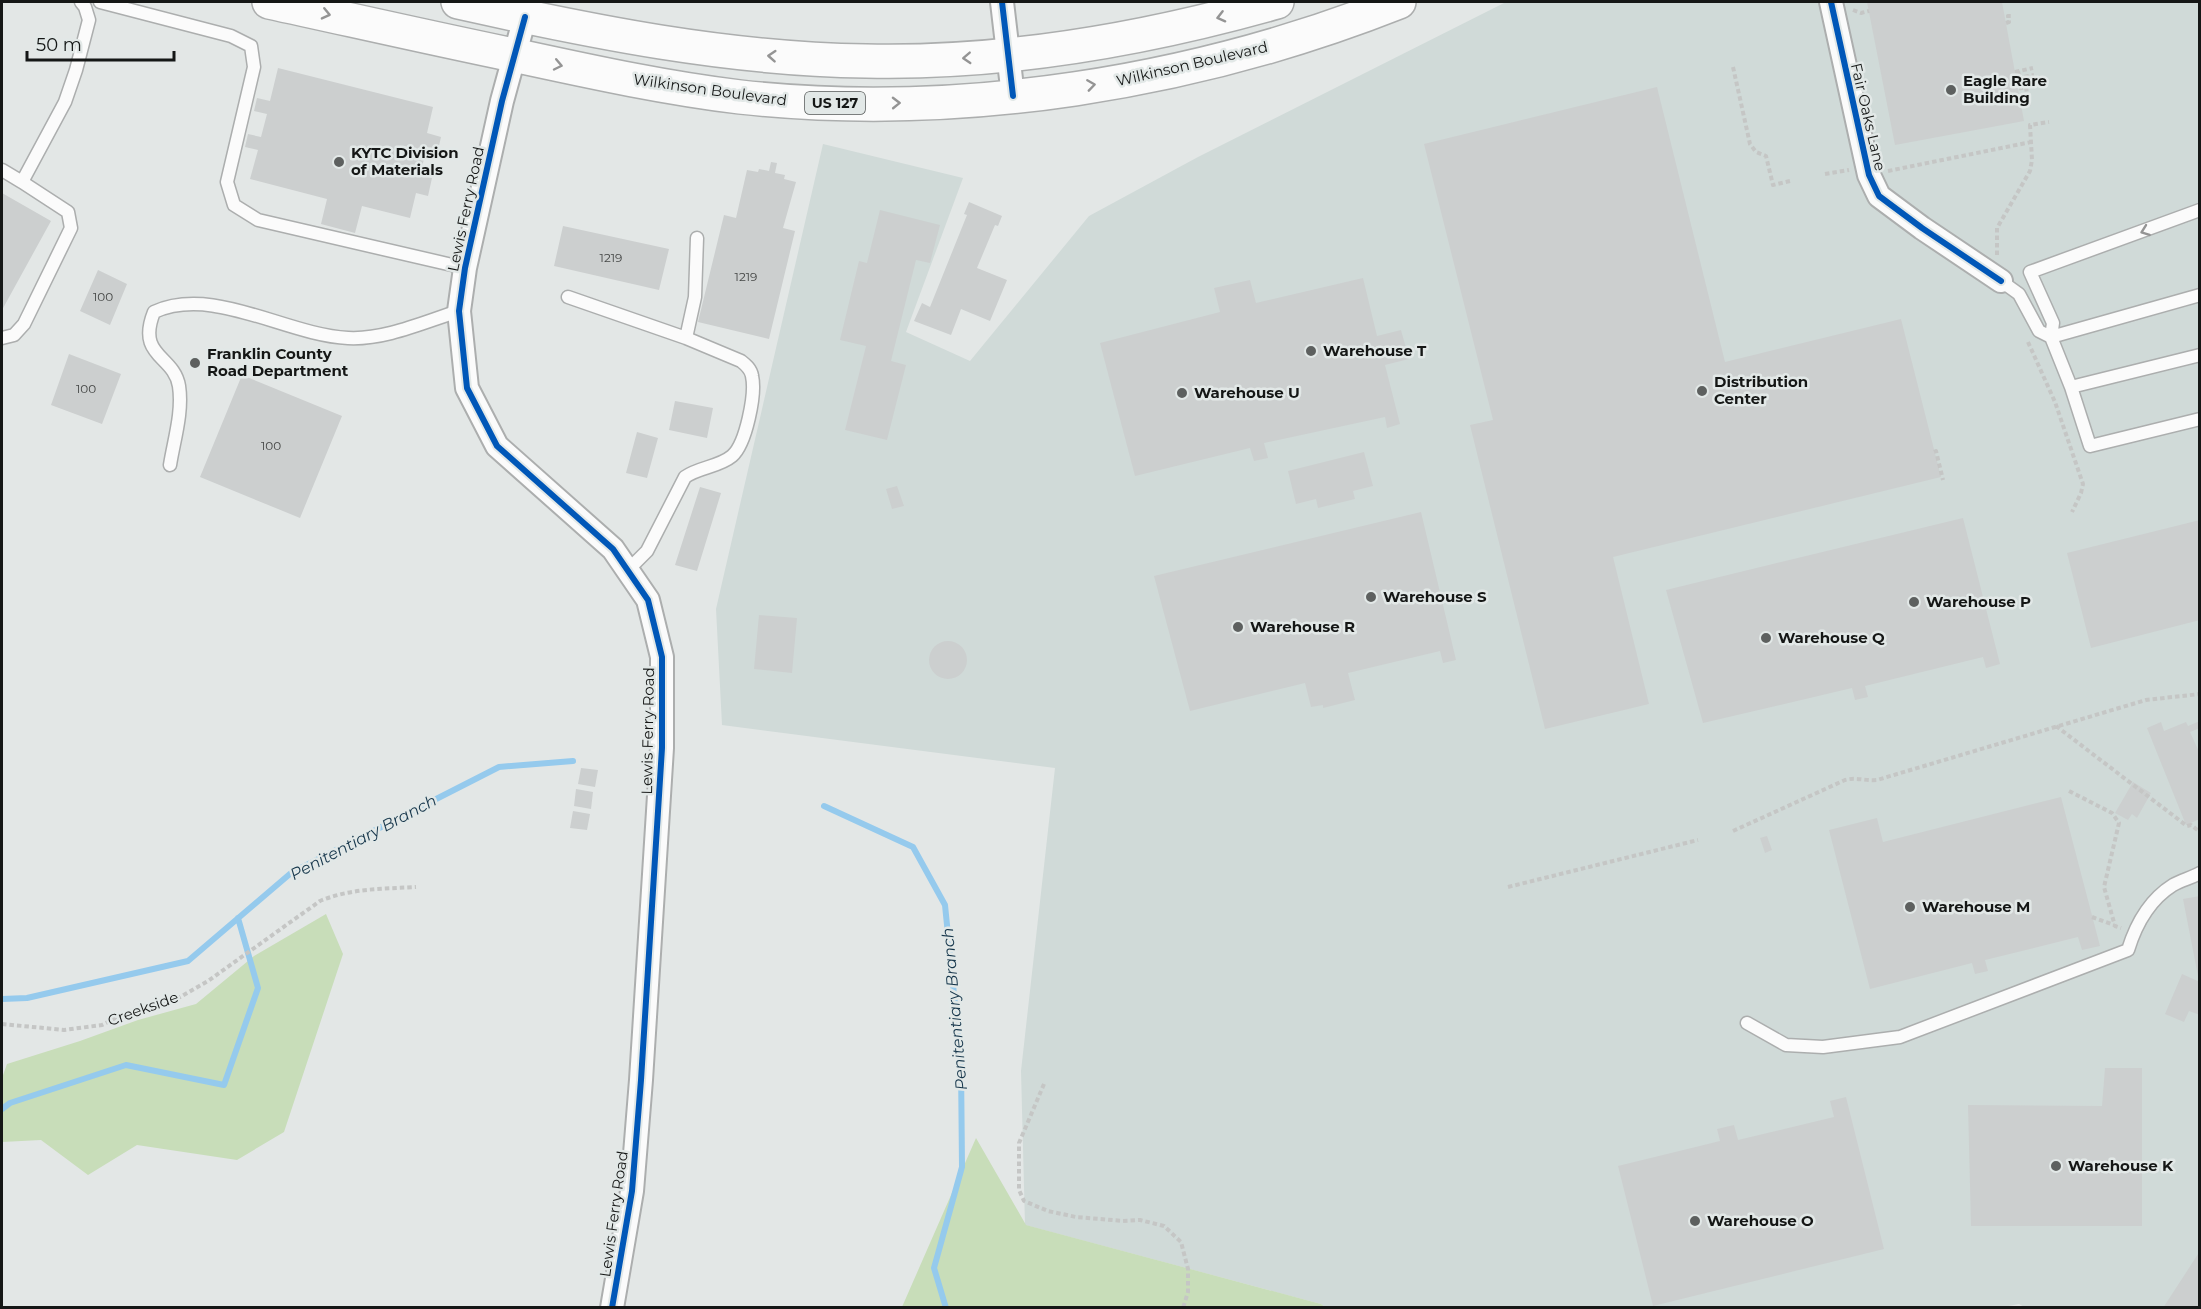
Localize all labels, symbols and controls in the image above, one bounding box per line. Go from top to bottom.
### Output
one-way arrow [321,7,331,20]
one-way arrow [1216,10,1226,23]
scale bar [27,24,174,62]
text: 50 m [36,34,82,56]
street label: Wilkinson Boulevard [1114,37,1269,90]
one-way arrow [767,50,776,63]
one-way arrow [962,52,971,65]
one-way arrow [552,58,562,71]
street label: Fair Oaks Lane [1847,61,1890,173]
street label: Wilkinson Boulevard [632,69,788,110]
place label: Eagle Rare Building [1963,71,2047,107]
one-way arrow [1086,80,1095,92]
marker: Eagle Rare Building [1944,83,1958,97]
road number: US 127 [805,92,865,114]
one-way arrow [892,97,901,109]
place label: KYTC Division of Materials [351,143,459,179]
street label: Lewis Ferry Road [443,145,488,273]
marker: KYTC Division of Materials [332,155,346,169]
one-way arrow [2140,223,2151,236]
house number: 1219 [600,250,622,265]
house number: 1219 [735,269,757,284]
house number: 100 [93,289,113,304]
place label: Warehouse T [1323,341,1427,360]
place label: Franklin County Road Department [207,344,349,380]
marker: Warehouse T [1304,344,1318,358]
marker: Franklin County Road Department [188,356,202,370]
place label: Distribution Center [1714,372,1808,408]
house number: 100 [76,381,96,396]
place label: Warehouse U [1194,383,1300,402]
marker: Distribution Center [1695,384,1709,398]
marker: Warehouse U [1175,386,1189,400]
house number: 100 [261,438,281,453]
place label: Warehouse S [1383,587,1487,606]
marker: Warehouse S [1364,590,1378,604]
place label: Warehouse P [1926,592,2031,611]
marker: Warehouse P [1907,595,1921,609]
place label: Warehouse R [1250,617,1355,636]
marker: Warehouse R [1231,620,1245,634]
place label: Warehouse Q [1778,628,1885,647]
marker: Warehouse Q [1759,631,1773,645]
street label: Lewis Ferry Road [637,667,658,795]
water label: Penitentiary Branch [287,791,440,884]
place label: Warehouse M [1922,897,2030,916]
marker: Warehouse M [1903,900,1917,914]
water label: Penitentiary Branch [938,927,971,1091]
street label: Creekside [105,987,181,1030]
street label: Lewis Ferry Road [595,1149,632,1278]
place label: Warehouse K [2068,1156,2174,1175]
marker: Warehouse K [2049,1159,2063,1173]
place label: Warehouse O [1707,1211,1814,1230]
marker: Warehouse O [1688,1214,1702,1228]

